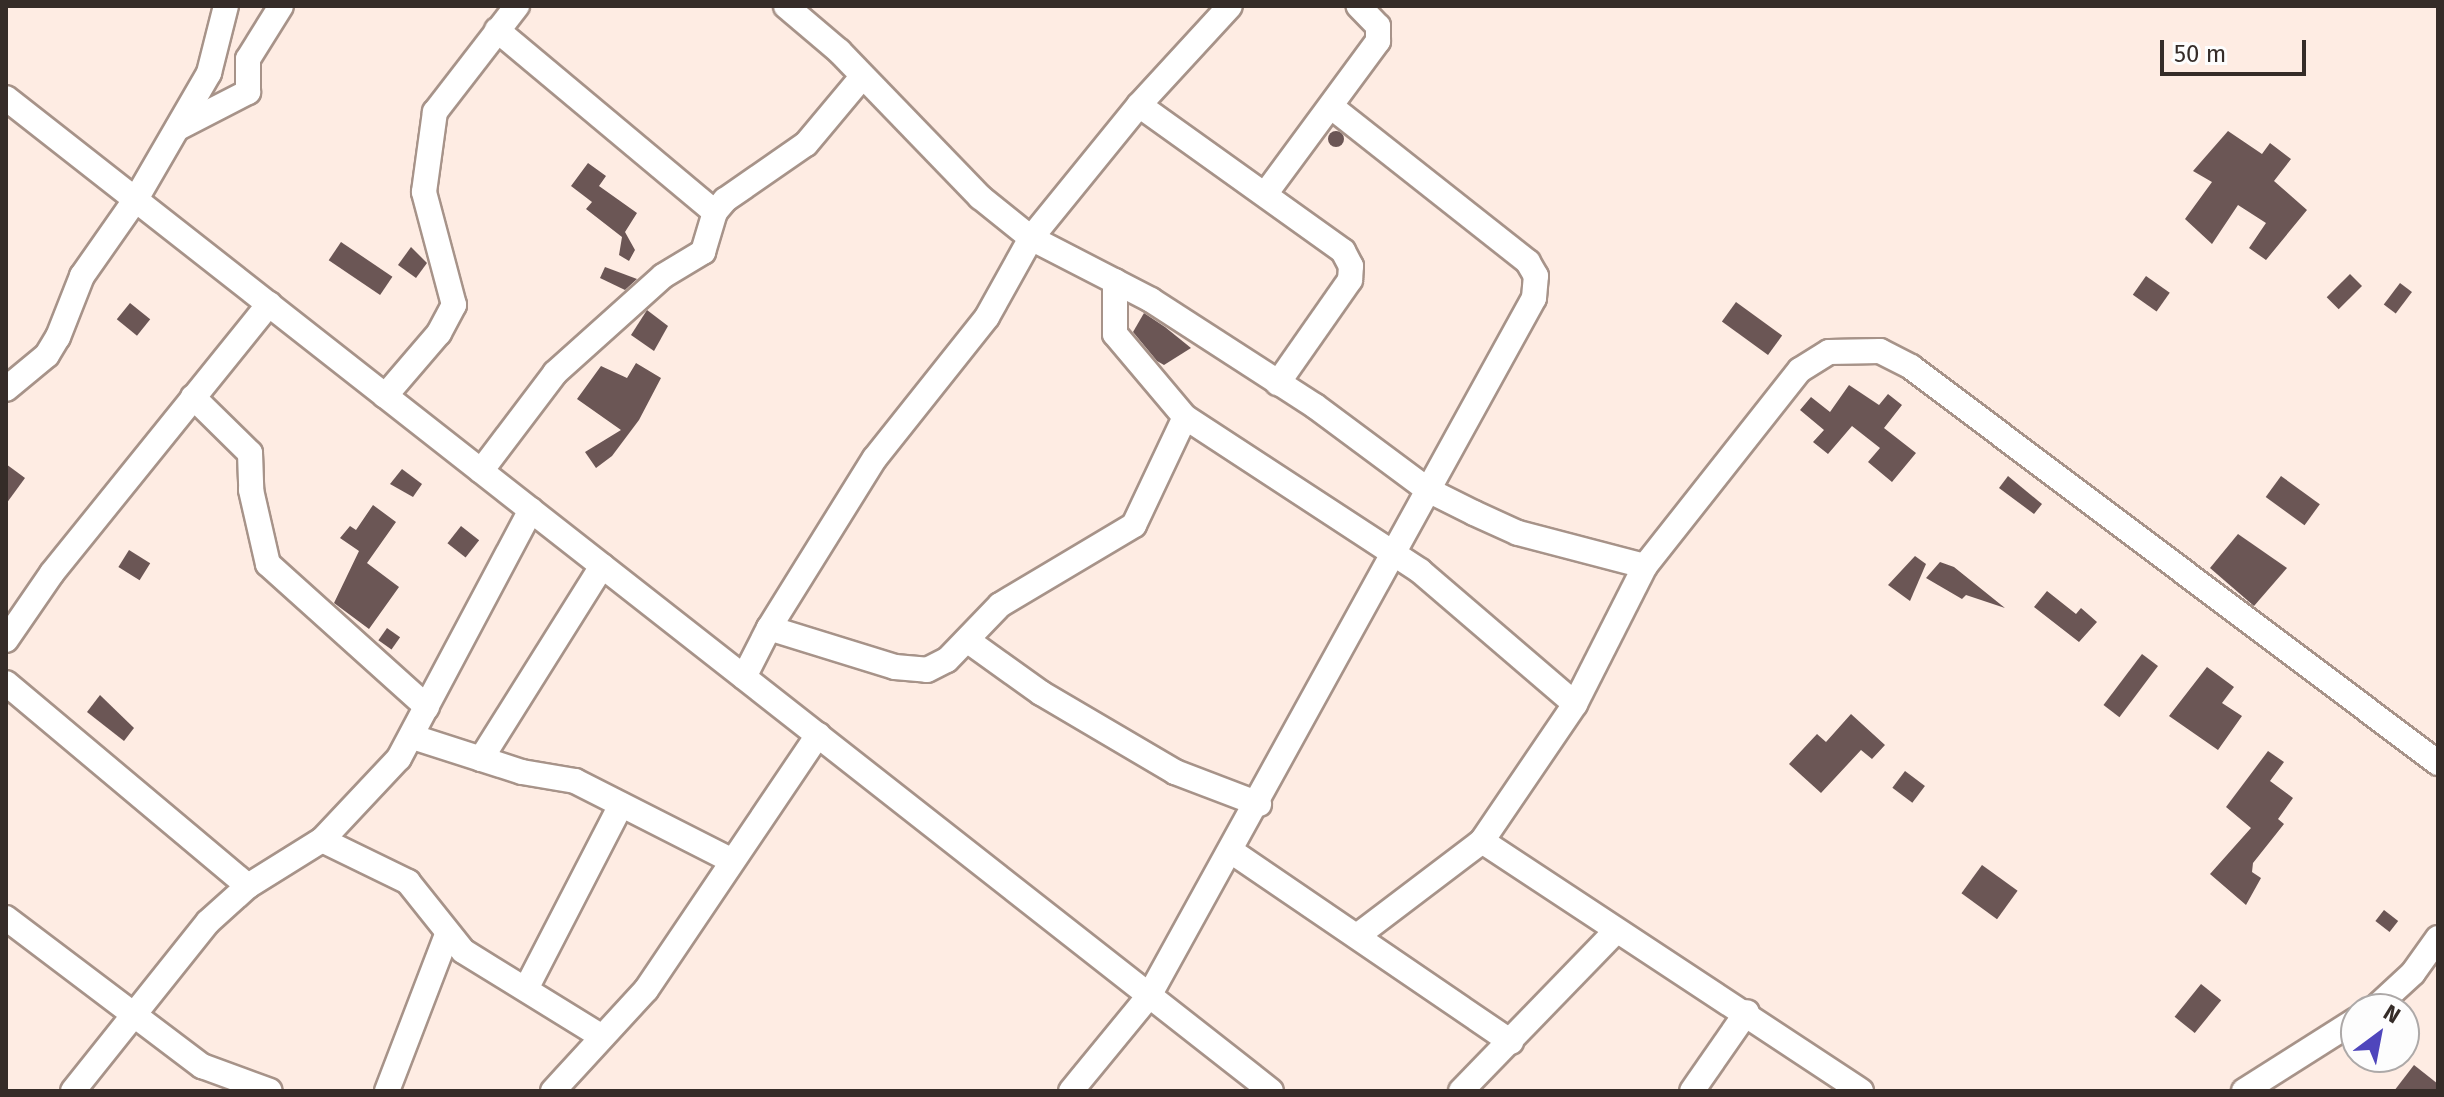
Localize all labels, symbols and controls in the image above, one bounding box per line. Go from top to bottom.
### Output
scale bar [2164,24,2310,74]
text: 50 m [2174,40,2226,68]
north arrow [2340,993,2420,1073]
text: N [2379,999,2405,1029]

